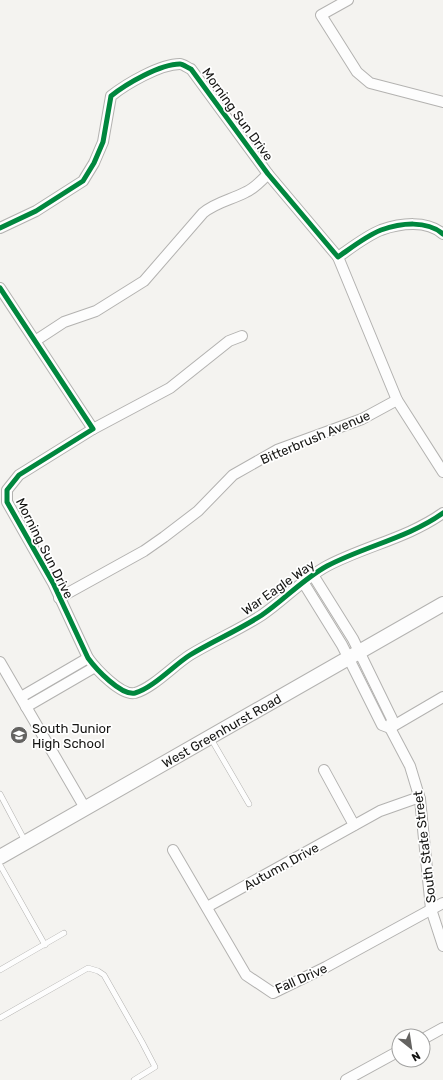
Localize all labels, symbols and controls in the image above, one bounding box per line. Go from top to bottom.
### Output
street label: Morning Sun Drive [198,65,276,164]
street label: Bitterbrush Avenue [258,408,372,467]
street label: Morning Sun Drive [12,495,76,601]
street label: War Eagle Way [239,557,318,619]
street label: West Greenhurst Road [159,691,284,771]
place label: South Junior High School [32,721,111,752]
school or university icon: South Junior High School [9,725,29,745]
street label: South State Street [410,790,439,904]
street label: Autumn Drive [241,840,321,893]
street label: Fall Drive [273,960,329,997]
north arrow [391,1028,431,1068]
text: N [409,1049,422,1064]

